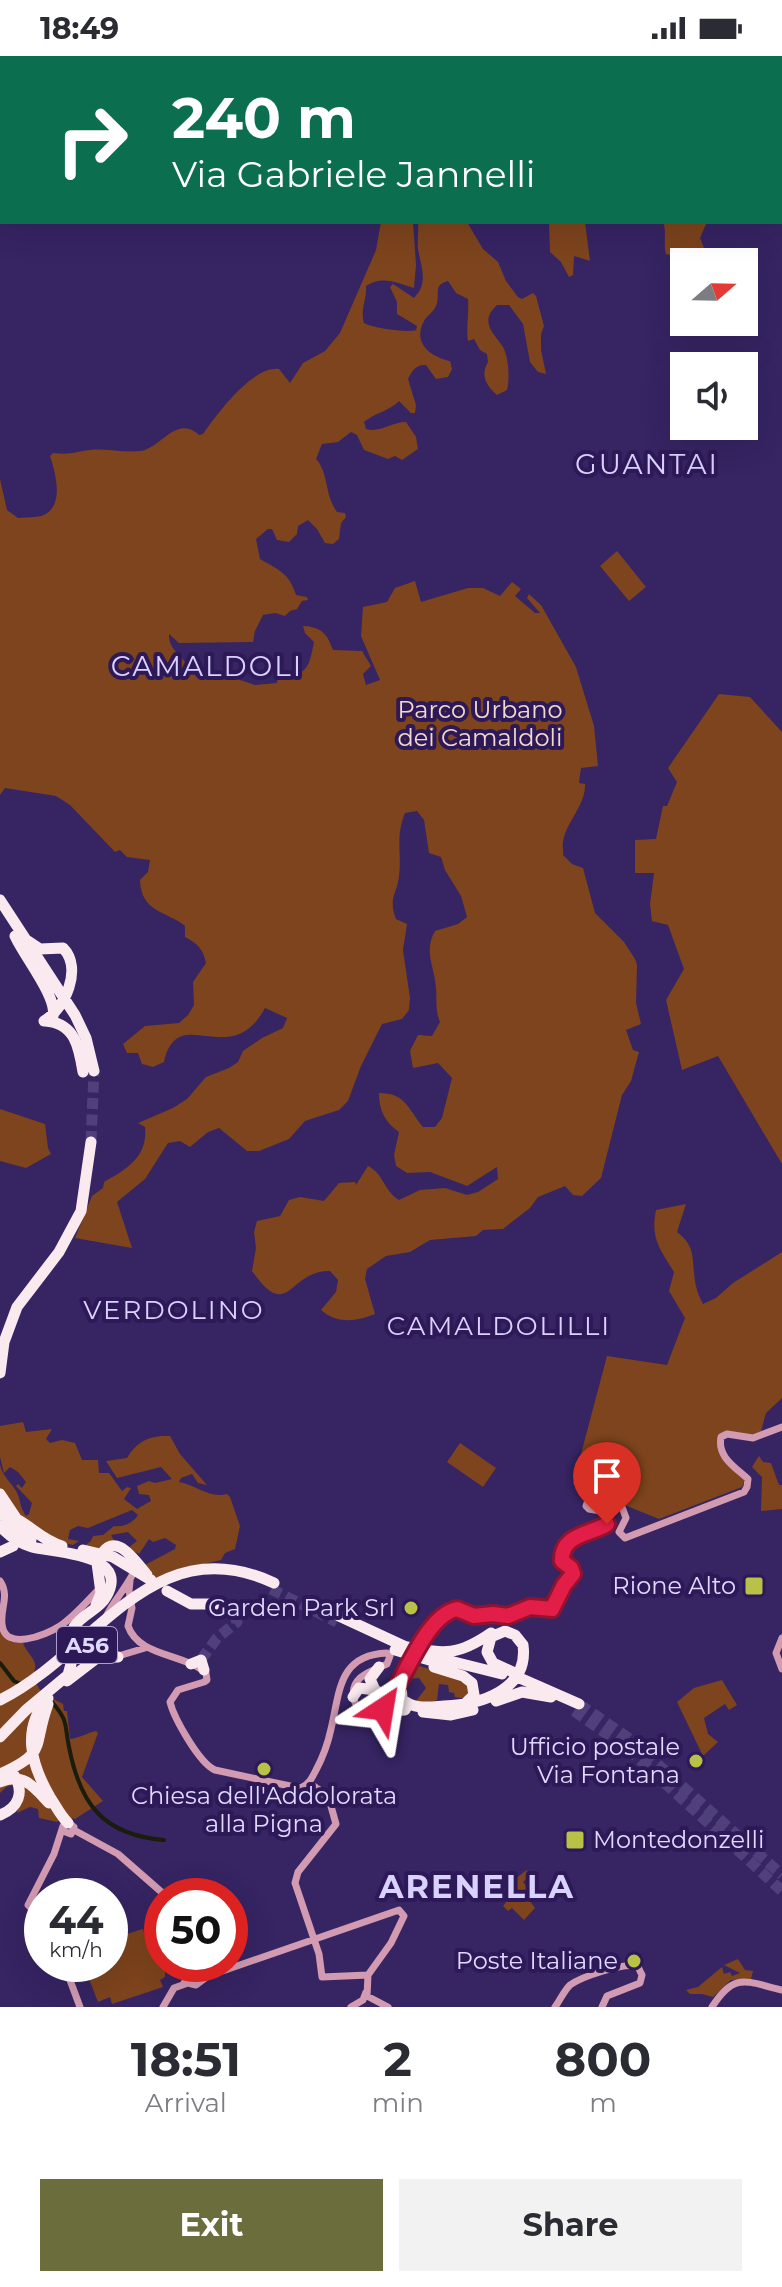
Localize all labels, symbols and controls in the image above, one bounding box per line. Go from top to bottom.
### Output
text: 18:49 [40,10,119,47]
text: 240 m [172,84,356,152]
icon: right [40,88,144,192]
text: Via Gabriele Jannelli [172,152,536,196]
north arrow [670,248,758,336]
map controls [670,248,758,440]
button: sound [670,352,758,440]
district label: GUANTAI [575,447,719,481]
district label: CAMALDOLI [111,649,303,683]
park label: Parco Urbano dei Camaldoli [397,695,563,752]
district label: VERDOLINO [83,1294,265,1326]
district label: CAMALDOLILLI [387,1310,611,1342]
pin [573,1442,641,1524]
icon: arrive [585,1454,629,1498]
place label: Rione Alto [612,1571,736,1600]
marker: Rione Alto [743,1575,765,1597]
place label: Garden Park Srl [208,1593,395,1622]
marker: Garden Park Srl [402,1599,420,1617]
road number: A56 [57,1627,117,1663]
position arrow [341,1667,425,1751]
place label: Ufficio postale Via Fontana [510,1732,680,1789]
marker: Ufficio postale Via Fontana [687,1752,705,1770]
marker: Chiesa dell'Addolorata alla Pigna [255,1760,273,1778]
place label: Chiesa dell'Addolorata alla Pigna [131,1781,397,1838]
place label: Montedonzelli [593,1825,764,1854]
marker: Montedonzelli [564,1829,586,1851]
district label: ARENELLA [378,1867,575,1906]
speed limit sign: 50 [144,1878,248,1982]
text: 44 [48,1895,104,1944]
text: km/h [49,1938,103,1962]
place label: Poste Italiane [456,1946,618,1975]
marker: Poste Italiane [625,1952,643,1970]
text: 18:51 [131,2030,241,2088]
text: 2 [384,2030,412,2088]
text: 800 [554,2030,651,2088]
text: Arrival [145,2087,227,2119]
text: min [372,2087,424,2119]
text: m [589,2087,617,2119]
button: Exit [40,2179,383,2271]
button: Share [399,2179,742,2271]

